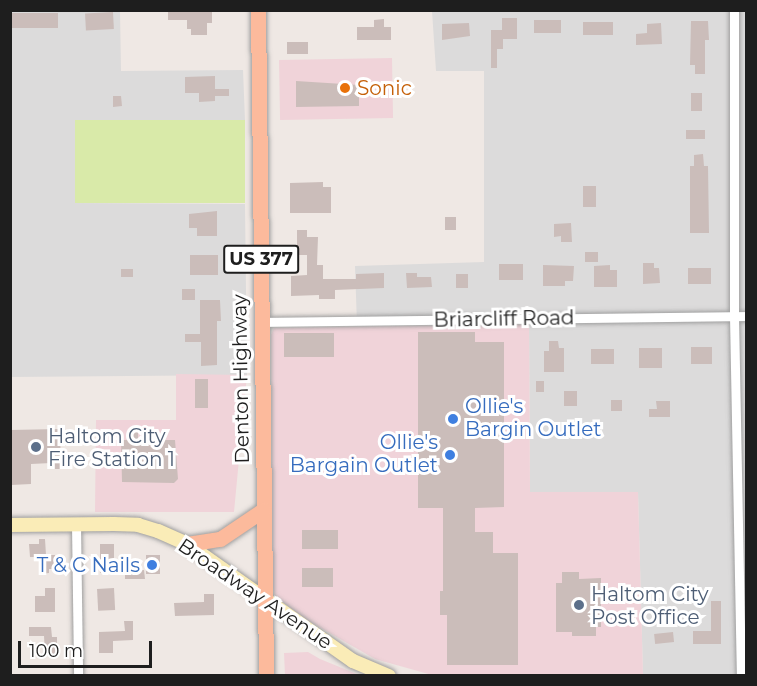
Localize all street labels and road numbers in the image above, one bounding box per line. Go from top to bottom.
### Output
road number: US 377 [222,244,300,274]
street label: Denton Highway [228,294,254,464]
street label: Briarcliff Road [433,306,575,332]
street label: Broadway Avenue [173,533,337,655]

